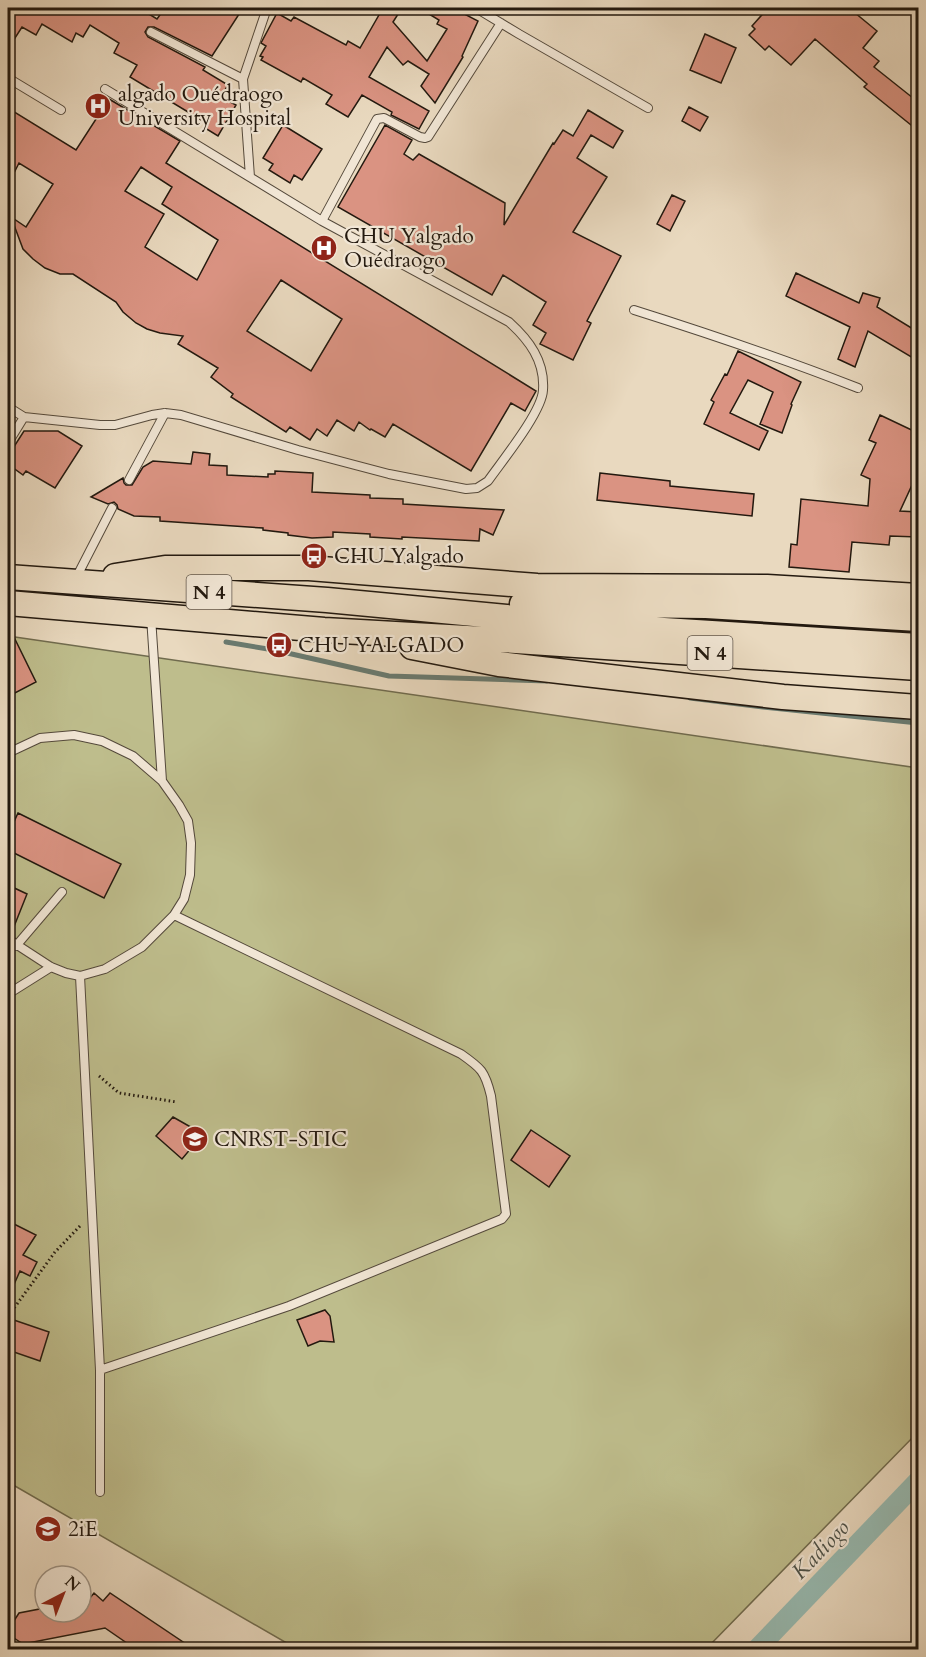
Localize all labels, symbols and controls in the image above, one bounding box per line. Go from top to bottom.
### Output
place label: algado Ouédraogo University Hospital [118,80,291,133]
hospital icon: algado Ouédraogo University Hospital [83,91,113,121]
place label: CHU Yalgado Ouédraogo [344,222,474,275]
hospital icon: CHU Yalgado Ouédraogo [309,233,339,263]
bus stop icon: CHU Yalgado [299,541,329,571]
place label: CHU Yalgado [334,542,464,571]
road number: N 4 [186,575,232,609]
bus stop icon: CHU YALGADO [264,630,294,660]
place label: CHU YALGADO [298,631,464,660]
road number: N 4 [688,636,732,670]
school or university icon: CNRST-STIC [180,1124,210,1154]
place label: CNRST-STIC [214,1125,347,1154]
water label: Kadiogo [785,1513,856,1586]
school or university icon: 2iE [33,1514,63,1544]
place label: 2iE [68,1515,98,1544]
north arrow [33,1564,93,1624]
text: N [60,1571,85,1596]

